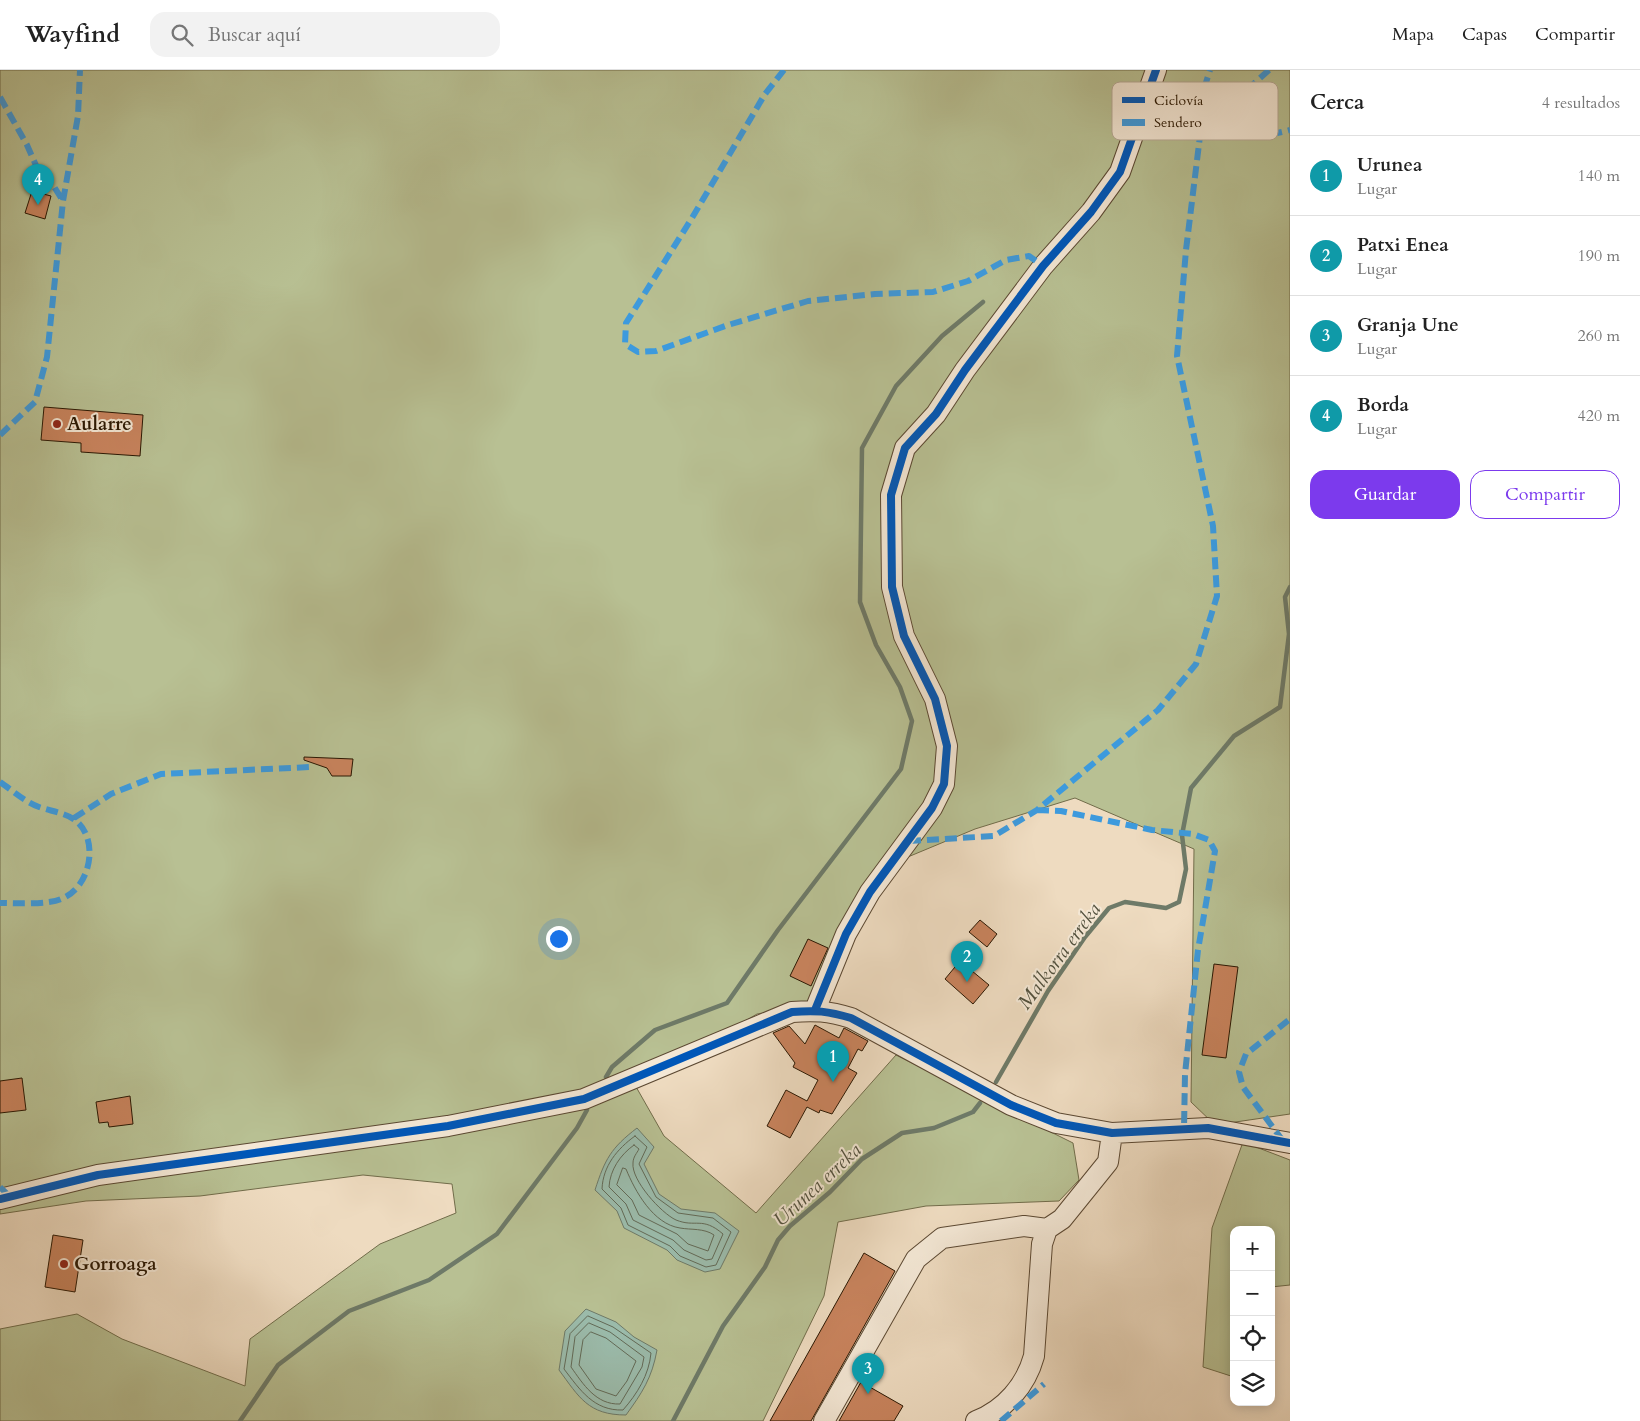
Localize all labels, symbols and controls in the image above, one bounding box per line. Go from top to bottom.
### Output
search box [150,12,500,57]
text: Wayfind [25,18,120,51]
icon: search [168,21,196,49]
text: Buscar aquí [208,22,301,48]
text: Mapa [1392,22,1434,47]
text: Capas [1462,22,1507,47]
text: Compartir [1535,22,1615,47]
legend [1112,82,1278,140]
text: Cerca [1310,88,1364,117]
text: Ciclovía [1154,91,1203,110]
text: 4 resultados [1542,92,1620,114]
text: Sendero [1154,113,1202,132]
text: Urunea [1357,152,1422,178]
pin: 4 [22,164,54,205]
text: 1 [1322,165,1330,187]
text: 140 m [1578,165,1620,187]
text: Lugar [1357,178,1397,200]
text: Patxi Enea [1357,232,1449,258]
text: 2 [1322,245,1330,267]
text: 190 m [1578,245,1620,267]
text: Lugar [1357,258,1397,280]
text: Granja Une [1357,312,1459,338]
text: 3 [1322,325,1330,347]
text: 260 m [1578,325,1620,347]
text: Lugar [1357,338,1397,360]
text: Borda [1357,392,1409,418]
text: 4 [1322,405,1330,427]
text: 420 m [1578,405,1620,427]
place label: Aularre [67,411,132,437]
marker: Aularre [51,418,63,430]
text: Lugar [1357,418,1397,440]
button: Guardar [1310,470,1460,519]
button: Compartir [1470,470,1620,519]
water label: Malkorra erreka [1011,897,1107,1015]
your location [546,926,572,952]
pin: 2 [951,941,983,982]
pin: 1 [817,1041,849,1082]
water label: Urunea erreka [767,1137,867,1233]
map controls [1230,1226,1275,1406]
button: + [1230,1226,1275,1271]
place label: Gorroaga [74,1251,157,1277]
marker: Gorroaga [58,1258,70,1270]
button: − [1230,1271,1275,1316]
button: locate [1230,1316,1275,1361]
pin: 3 [852,1353,884,1394]
button: layers [1230,1361,1275,1406]

